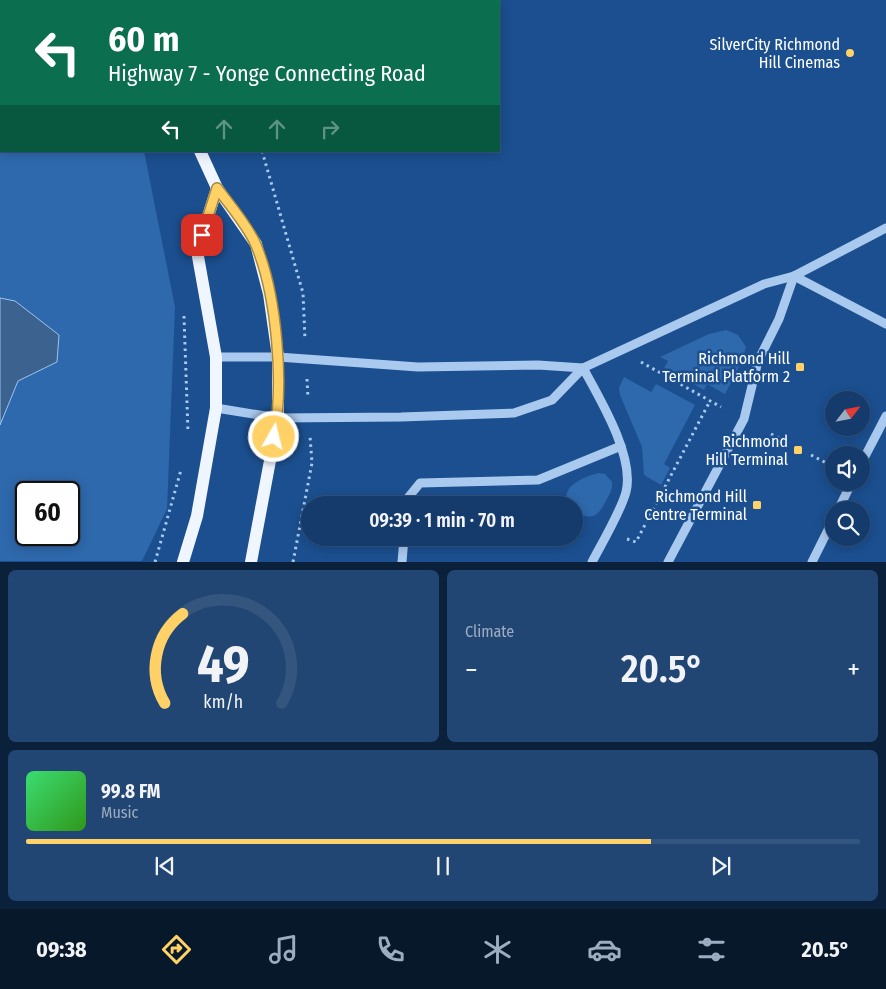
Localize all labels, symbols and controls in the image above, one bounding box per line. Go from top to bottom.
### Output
text: 60 m [108,18,179,60]
icon: left [25,20,90,85]
place label: SilverCity Richmond Hill Cinemas [709,35,840,72]
marker: SilverCity Richmond Hill Cinemas [844,47,856,59]
text: Highway 7 - Yonge Connecting Road [108,60,426,87]
icon: left [157,115,185,143]
icon: ahead [210,115,238,143]
icon: ahead [263,115,291,143]
icon: right [316,115,344,143]
pin [181,214,223,256]
icon: arrive [188,221,216,249]
place label: Richmond Hill Terminal Platform 2 [662,349,790,386]
marker: Richmond Hill Terminal Platform 2 [794,361,806,373]
north arrow [825,391,870,436]
map controls [825,391,870,546]
position arrow [247,410,299,462]
place label: Richmond Hill Terminal [705,432,788,469]
marker: Richmond Hill Terminal [792,444,804,456]
button: sound [825,446,870,491]
speed limit sign: 60 [15,481,80,546]
place label: Richmond Hill Centre Terminal [644,487,747,524]
marker: Richmond Hill Centre Terminal [751,499,763,511]
button: search [825,501,870,546]
text: 09:39 · 1 min · 70 m [369,509,515,532]
text: Climate [465,622,514,641]
text: 49 [197,633,250,696]
text: 20.5° [621,646,704,692]
text: − [465,653,478,686]
text: + [847,653,860,686]
text: km/h [204,691,243,713]
text: 99.8 FM [101,780,161,803]
text: Music [101,803,138,822]
icon: previous [151,852,179,880]
icon: pause [429,852,457,880]
icon: next [707,852,735,880]
icon: directions [159,932,194,967]
icon: music [266,932,301,967]
icon: phone [373,932,408,967]
icon: climate [480,932,515,967]
icon: car [587,932,622,967]
icon: filters [694,932,729,967]
text: 09:38 [36,936,87,963]
text: 20.5° [802,936,850,963]

